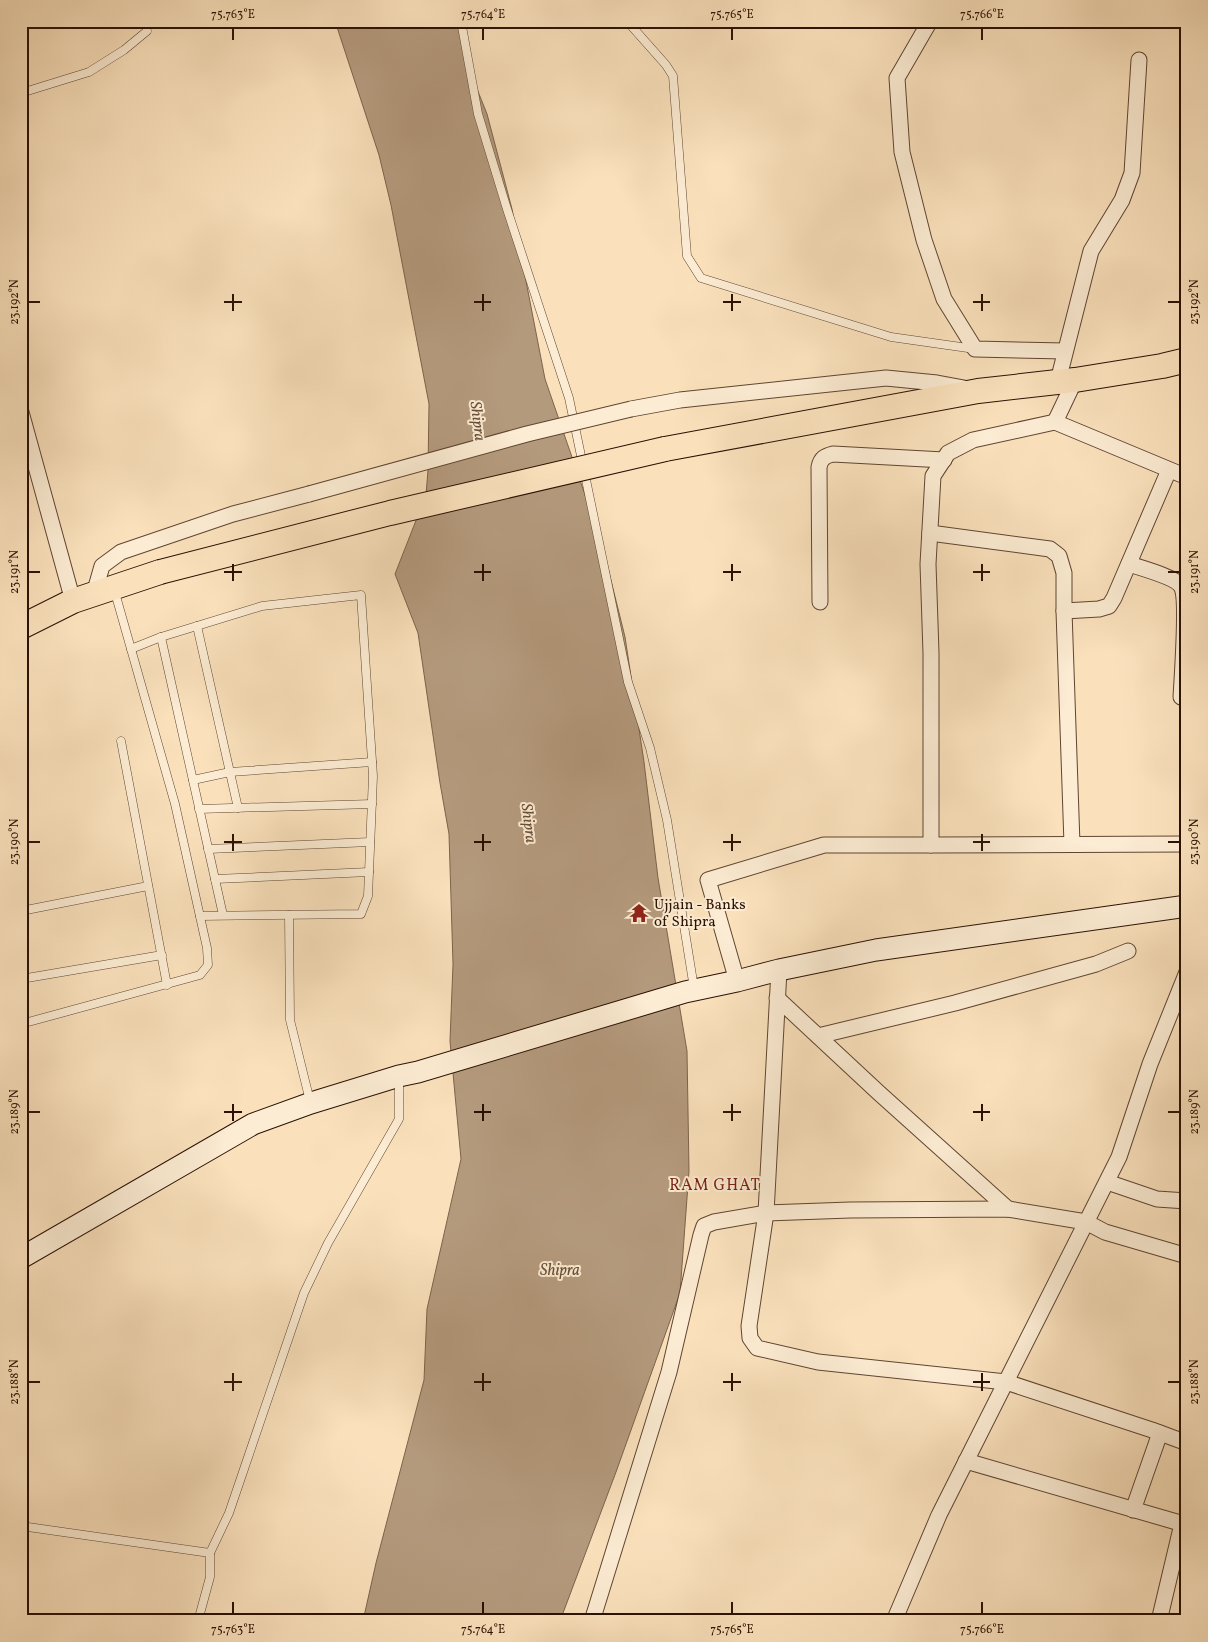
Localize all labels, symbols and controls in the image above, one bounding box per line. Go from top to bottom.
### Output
text: 75.763°E [211,7,255,23]
text: 75.764°E [461,7,505,23]
text: 75.765°E [710,7,754,23]
text: 75.766°E [960,7,1004,23]
text: 23.192°N [7,279,23,325]
text: 23.192°N [1187,279,1203,325]
water label: Shipra [464,400,490,443]
text: 23.191°N [7,550,23,594]
text: 23.191°N [1187,550,1203,594]
water label: Shipra [515,802,541,845]
text: 23.190°N [7,819,23,865]
text: 23.190°N [1187,819,1203,865]
place label: Ujjain - Banks of Shipra [654,895,746,933]
temple icon: Ujjain - Banks of Shipra [628,902,650,924]
text: 23.189°N [7,1089,23,1135]
text: 23.189°N [1187,1089,1203,1135]
district label: RAM GHAT [669,1175,761,1197]
water label: Shipra [540,1260,580,1282]
text: 23.188°N [7,1359,23,1405]
text: 23.188°N [1187,1359,1203,1405]
text: 75.763°E [211,1622,255,1638]
text: 75.764°E [461,1622,505,1638]
text: 75.765°E [710,1622,754,1638]
text: 75.766°E [960,1622,1004,1638]

